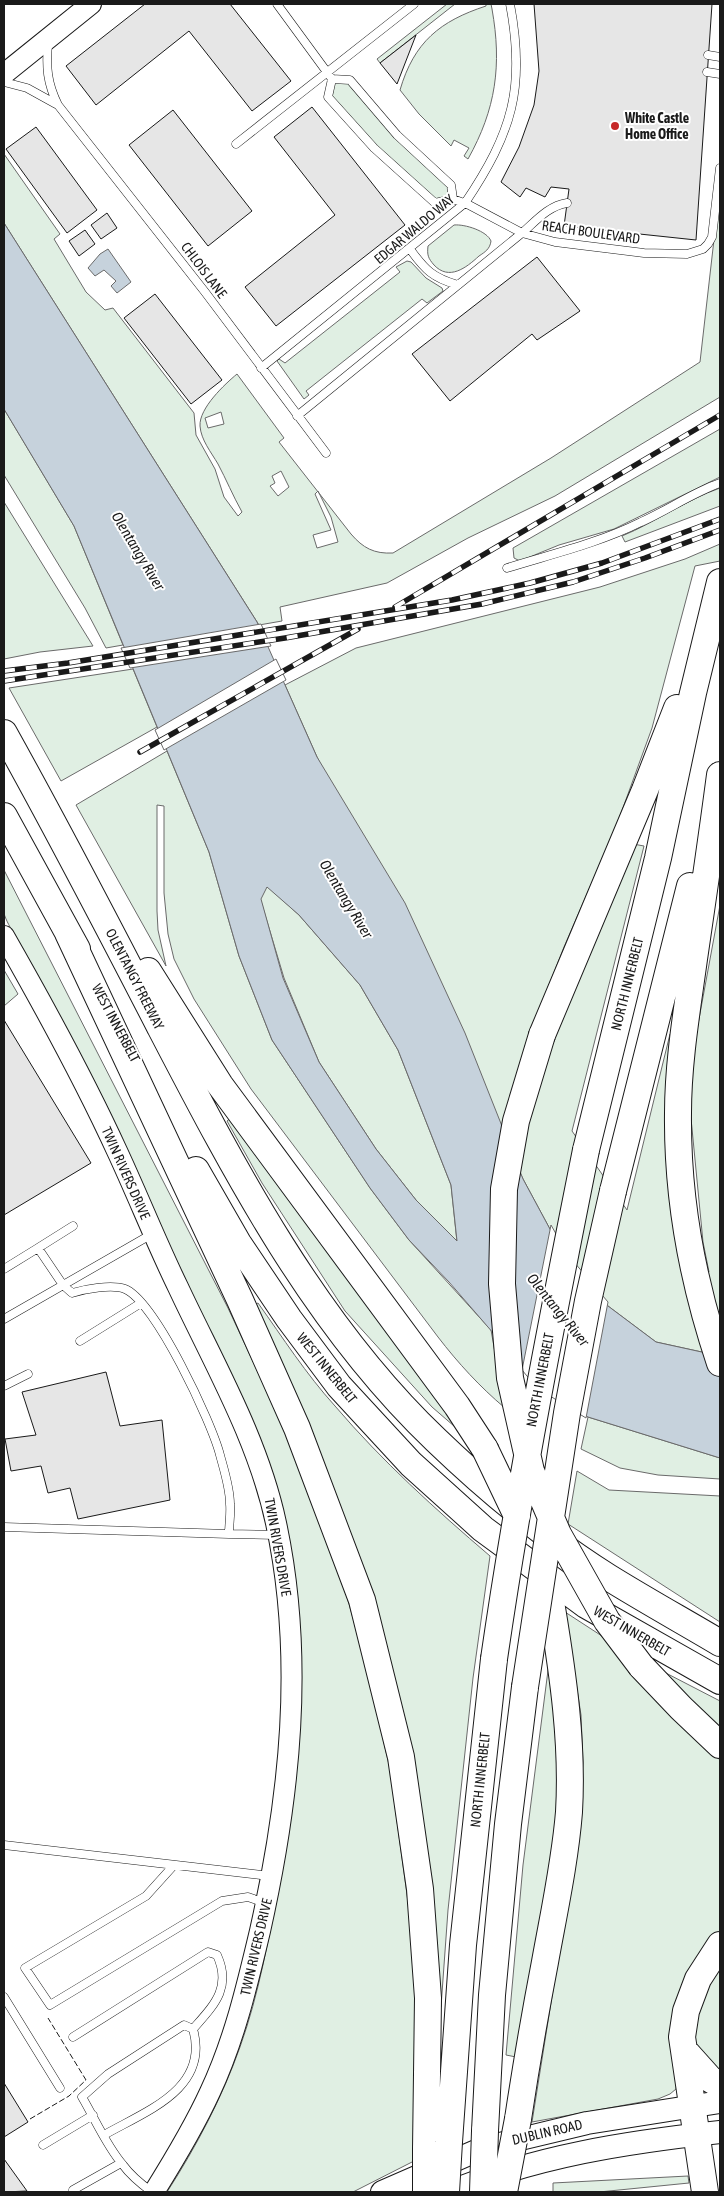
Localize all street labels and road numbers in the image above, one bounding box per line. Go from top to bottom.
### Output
street label: EDGAR WALDO WAY [371,190,458,267]
street label: REACH BOULEVARD [541,217,641,247]
street label: CHLOIS LANE [178,239,230,301]
street label: OLENTANGY FREEWAY [103,926,168,1033]
street label: NORTH INNERBELT [608,936,646,1032]
street label: WEST INNERBELT [89,981,143,1065]
street label: TWIN RIVERS DRIVE [98,1124,154,1222]
street label: WEST INNERBELT [294,1330,360,1406]
street label: NORTH INNERBELT [523,1332,557,1428]
street label: TWIN RIVERS DRIVE [261,1497,295,1597]
street label: WEST INNERBELT [591,1603,673,1659]
street label: NORTH INNERBELT [467,1732,493,1828]
street label: TWIN RIVERS DRIVE [237,1897,275,1997]
street label: DUBLIN ROAD [510,2116,584,2148]

